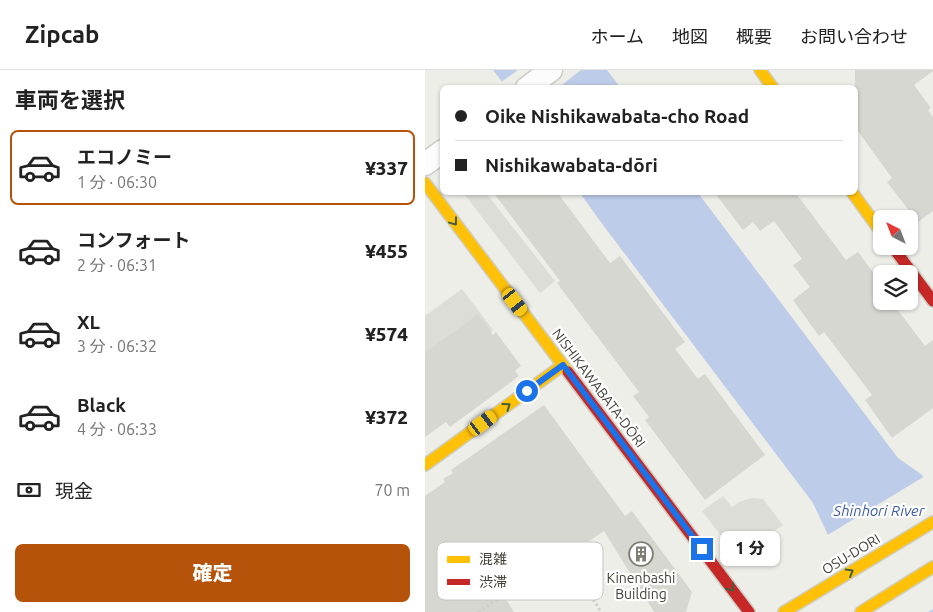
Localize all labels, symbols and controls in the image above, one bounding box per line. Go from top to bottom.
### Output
text: Zipcab [25,21,99,48]
text: ホーム [591,26,644,46]
text: 地図 [672,26,708,46]
text: 概要 [736,26,772,46]
text: お問い合わせ [800,26,908,46]
text: 車両を選択 [15,87,125,112]
text: Oike Nishikawabata-cho Road [485,105,749,127]
icon: car [17,145,62,190]
text: エコノミー [77,146,172,168]
text: Nishikawabata-dōri [485,154,658,176]
text: ¥337 [365,157,408,179]
text: 1 分 · 06:30 [77,173,157,191]
north arrow [873,210,917,255]
map controls [873,210,918,310]
one-way arrow [449,216,457,225]
icon: car [17,228,62,273]
text: コンフォート [77,229,190,251]
text: ¥455 [365,240,408,262]
text: 2 分 · 06:31 [77,256,157,274]
button: layers [873,265,918,310]
car [499,286,530,318]
icon: car [17,311,62,356]
text: XL [77,311,100,333]
text: ¥574 [365,323,408,345]
street label: NISHIKAWABATA-DŌRI [549,325,649,451]
text: 3 分 · 06:32 [77,337,157,355]
route start [516,380,538,402]
icon: car [17,394,62,439]
text: Black [77,394,126,416]
one-way arrow [501,403,511,412]
text: ¥372 [365,406,408,428]
car [466,408,499,438]
text: 4 分 · 06:33 [77,420,157,438]
icon: cash [15,476,43,504]
text: 現金 [55,480,93,502]
text: 70 m [374,481,410,499]
water label: Shinhori River [833,502,926,519]
street label: OSU-DORI [819,530,883,578]
callout: 1 分 [719,532,779,566]
route end [691,538,713,560]
text: 1 分 [736,539,764,557]
building icon: Kinenbashi Building [628,541,654,567]
legend [437,542,603,600]
button: 確定 [15,544,410,602]
text: 混雑 [479,551,507,567]
one-way arrow [845,568,854,578]
place label: Kinenbashi Building [607,570,675,602]
text: 渋滞 [479,574,507,590]
one-way arrow [726,582,734,591]

